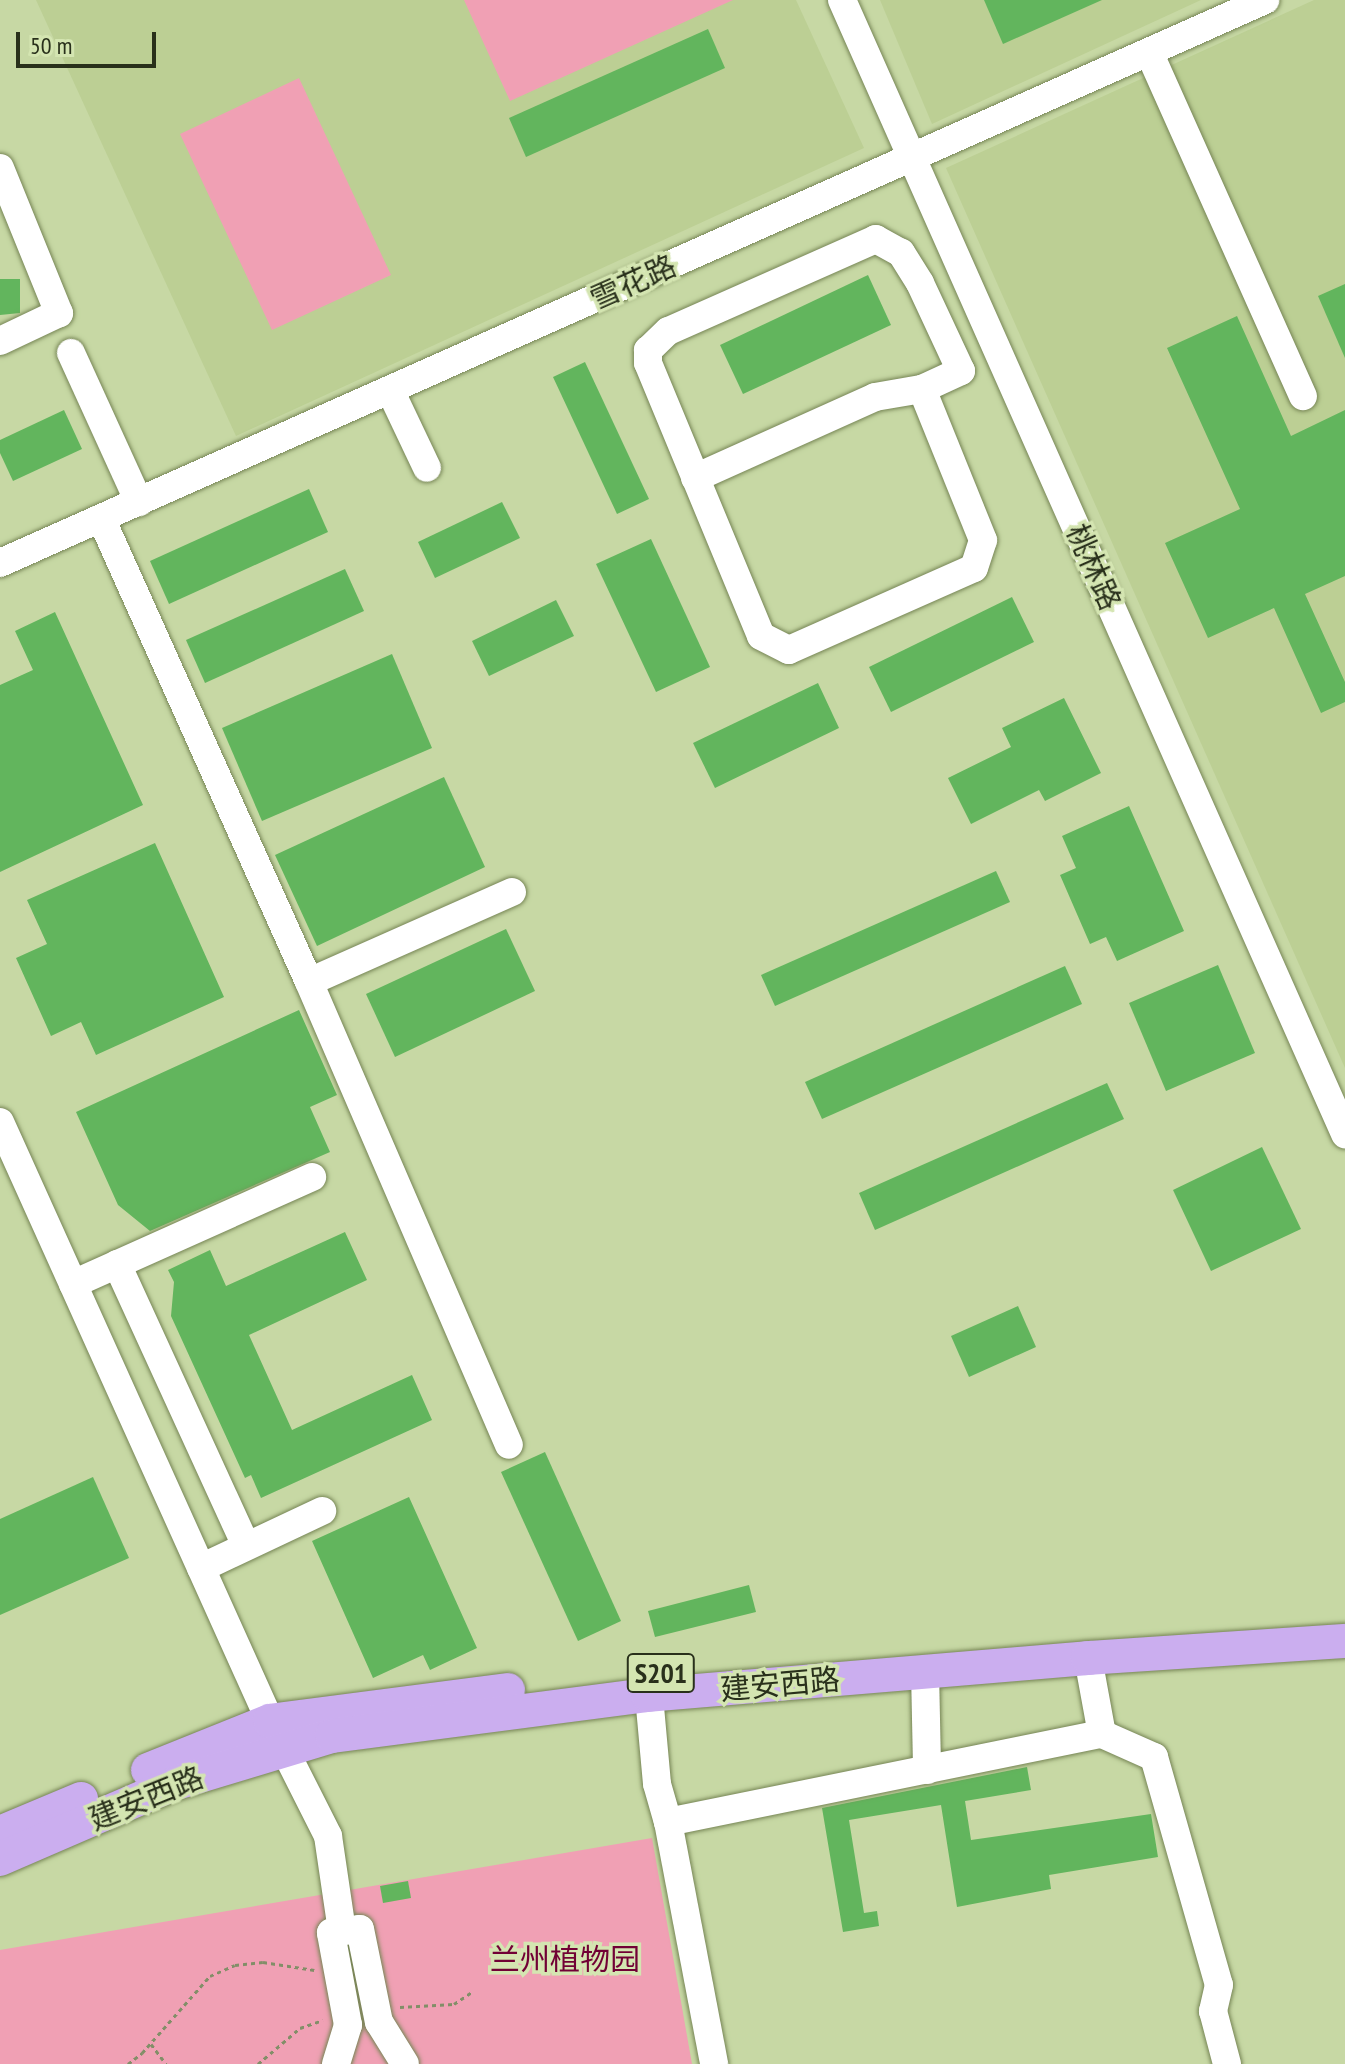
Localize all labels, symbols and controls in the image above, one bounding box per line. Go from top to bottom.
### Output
scale bar [20,16,160,66]
text: 50 m [30,30,72,61]
street label: 雪花路 [585,247,681,317]
street label: 桃林路 [1059,519,1129,615]
road number: S201 [625,1649,697,1697]
street label: 建安西路 [719,1661,841,1707]
street label: 建安西路 [84,1759,208,1837]
park label: 兰州植物园 [490,1941,640,1977]

